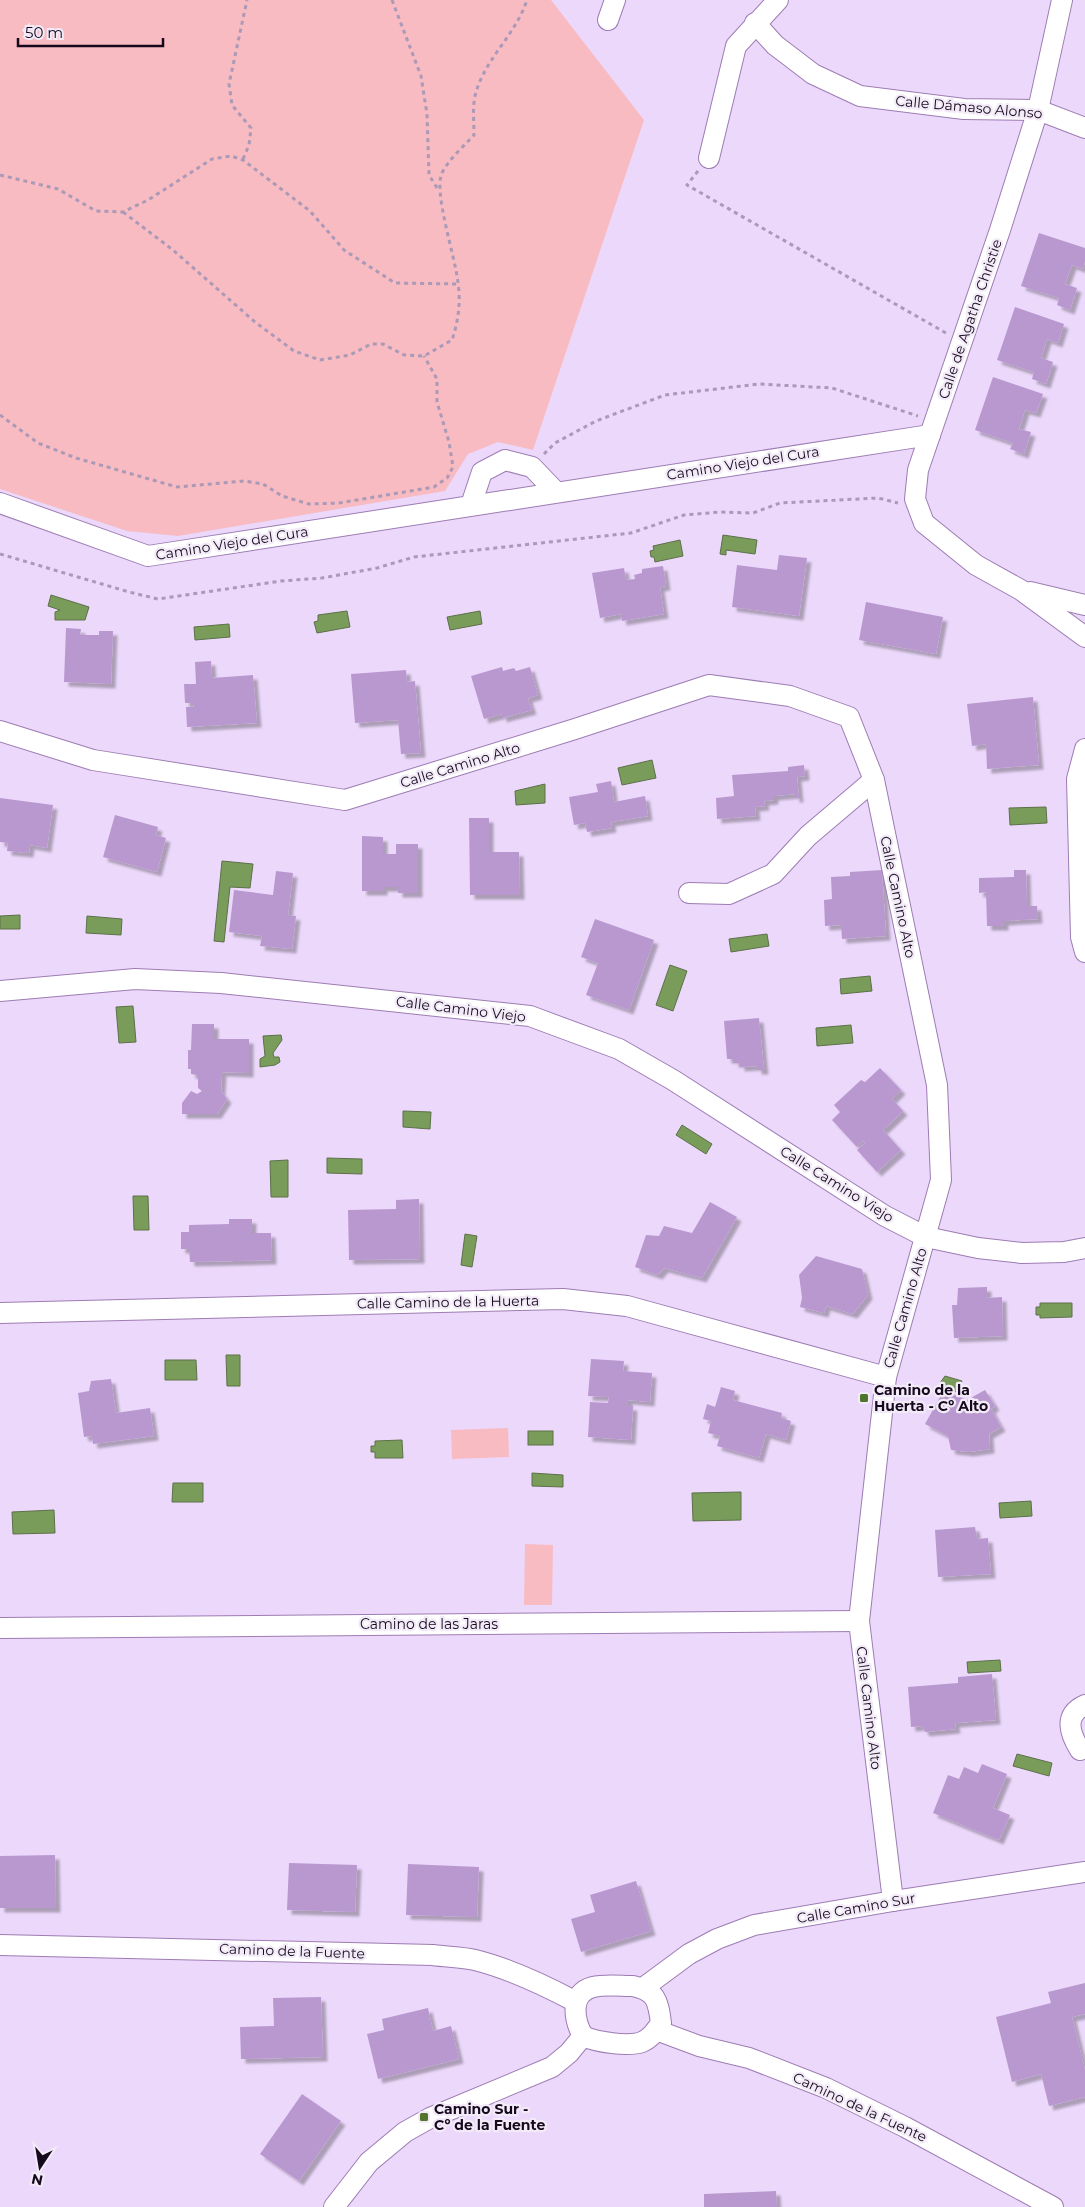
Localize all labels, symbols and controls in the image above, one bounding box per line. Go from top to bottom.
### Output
scale bar [18,15,162,47]
text: 50 m [25,23,63,42]
street label: Calle Dámaso Alonso [895,92,1044,122]
street label: Calle de Agatha Christie [934,237,1006,401]
street label: Camino Viejo del Cura [665,442,821,484]
street label: Camino Viejo del Cura [154,522,310,564]
street label: Calle Camino Alto [398,738,522,792]
street label: Calle Camino Alto [876,834,920,960]
street label: Calle Camino Viejo [395,992,527,1026]
street label: Calle Camino Viejo [777,1142,897,1226]
street label: Calle Camino Alto [879,1246,931,1370]
street label: Calle Camino de la Huerta [357,1291,539,1313]
place label: Camino de la Huerta - Cº Alto [874,1381,988,1415]
marker: Camino de la Huerta - Cº Alto [858,1392,870,1404]
street label: Camino de las Jaras [360,1615,498,1633]
street label: Calle Camino Alto [852,1645,886,1771]
street label: Calle Camino Sur [795,1889,917,1927]
street label: Camino de la Fuente [219,1939,365,1963]
street label: Camino de la Fuente [790,2068,930,2146]
place label: Camino Sur - Cº de la Fuente [434,2100,545,2134]
marker: Camino Sur - Cº de la Fuente [418,2111,430,2123]
north arrow [15,2142,65,2192]
text: N [30,2170,45,2190]

